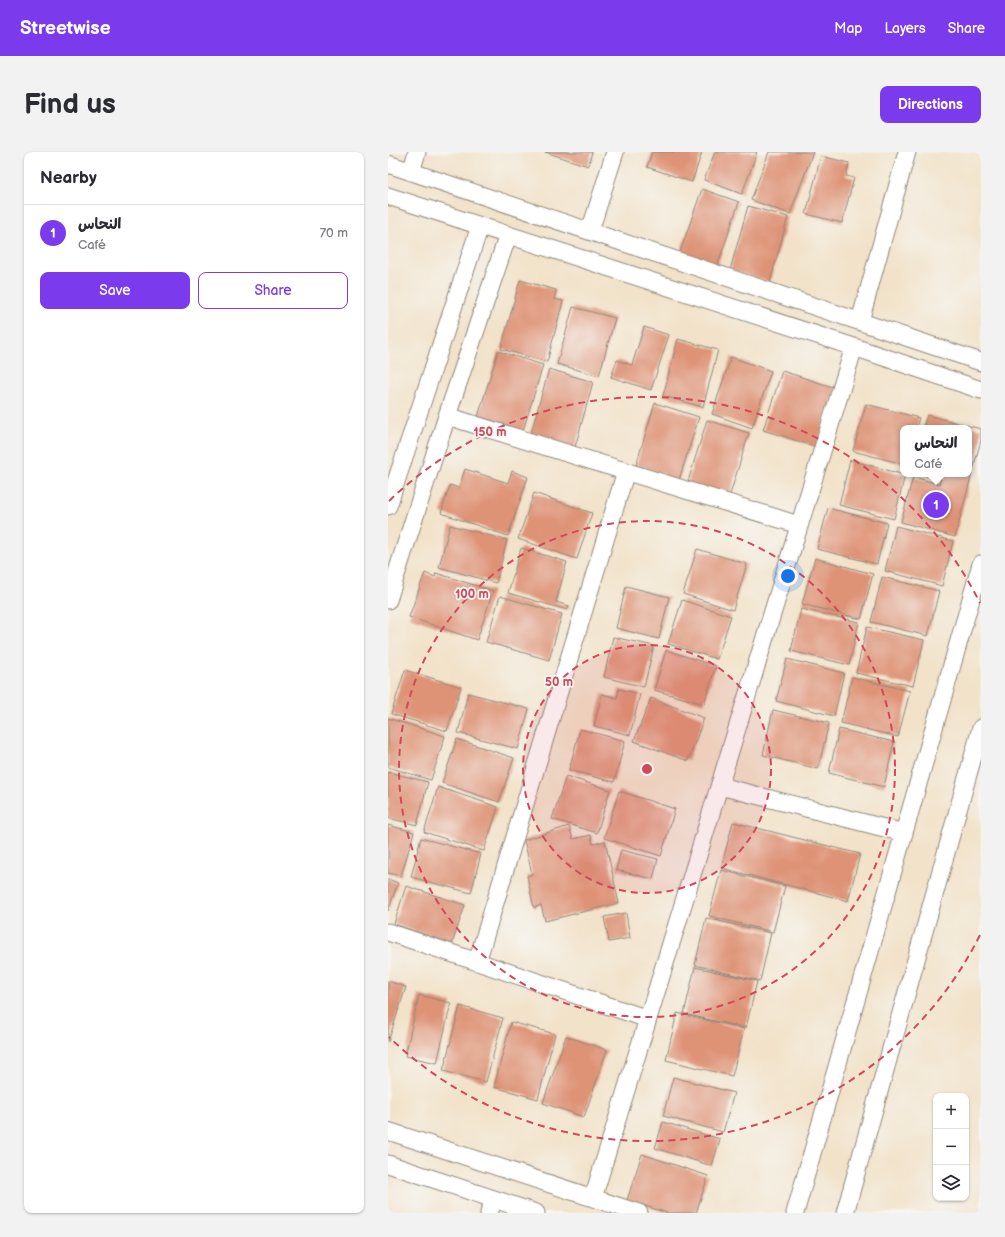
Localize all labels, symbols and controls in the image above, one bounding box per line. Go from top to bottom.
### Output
text: Streetwise [20,17,111,40]
text: Map [834,20,862,37]
text: Layers [884,20,926,37]
text: Share [948,20,985,37]
button: Directions [880,86,981,123]
text: Find us [24,88,116,121]
text: Nearby [40,168,97,188]
text: النحاس [78,215,121,234]
text: 1 [50,225,56,241]
text: 70 m [320,225,348,241]
text: Café [78,237,106,253]
button: Save [40,272,190,309]
button: Share [198,272,348,309]
text: 150 m [474,425,506,440]
popup [900,425,972,477]
text: النحاس [914,434,958,453]
text: Café [914,456,942,472]
pin: 1 [923,490,949,520]
your location [778,566,798,586]
text: 100 m [455,587,489,602]
text: 50 m [545,675,573,690]
centre of rings [640,762,654,776]
map controls [933,1093,969,1201]
button: + [933,1093,969,1129]
button: − [933,1129,969,1165]
button: layers [933,1165,969,1201]

